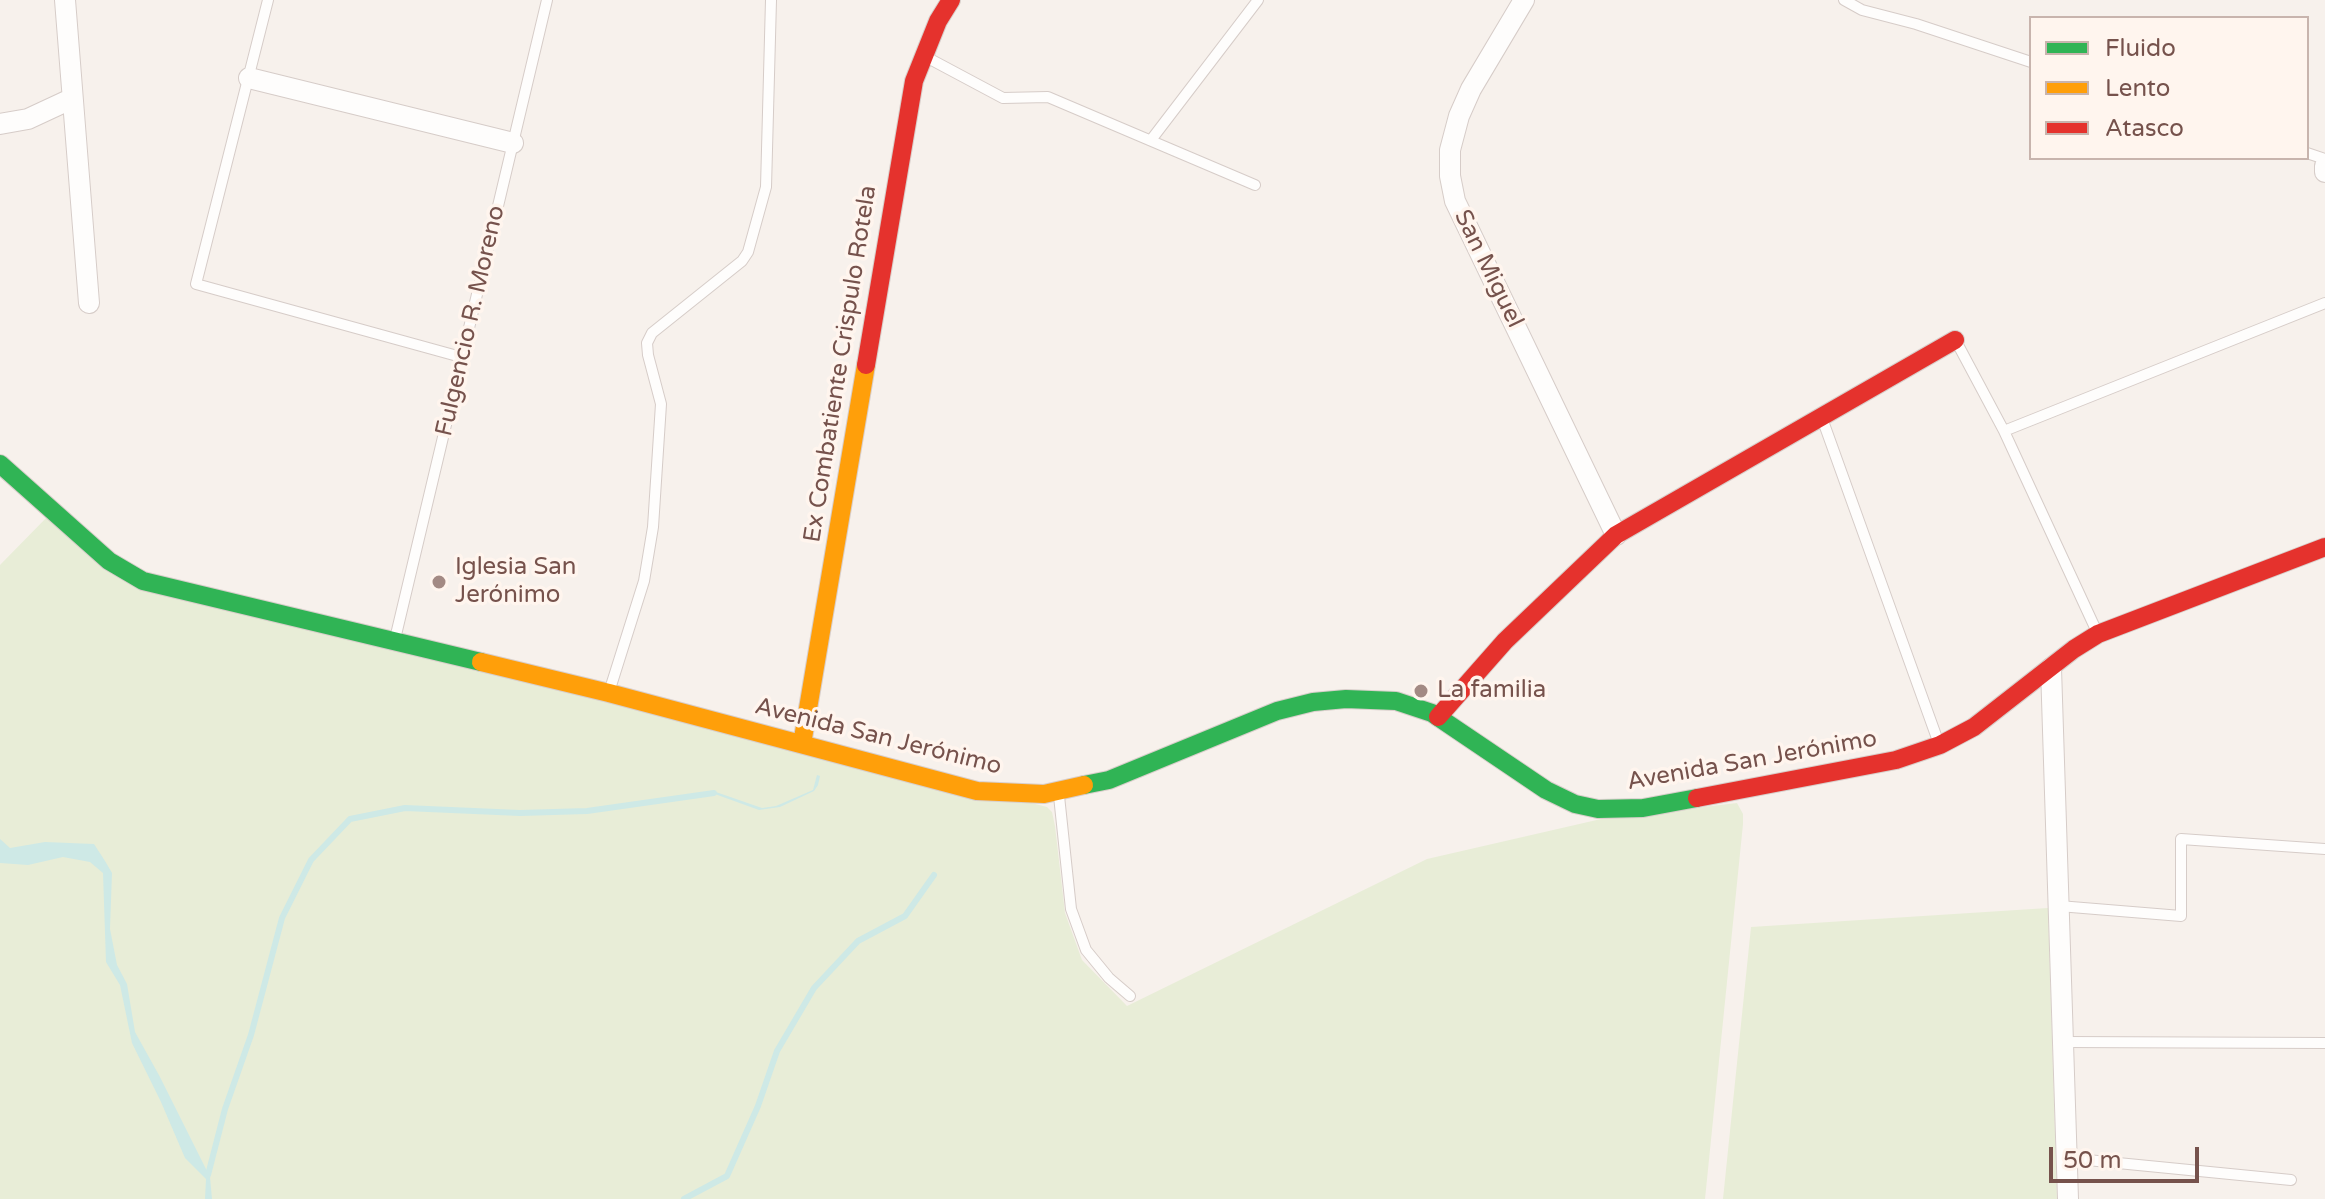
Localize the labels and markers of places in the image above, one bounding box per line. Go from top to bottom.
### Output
place label: Iglesia San Jerónimo [455,554,576,610]
marker: Iglesia San Jerónimo [430,573,448,591]
place label: La familia [1437,677,1546,705]
marker: La familia [1412,682,1430,700]

